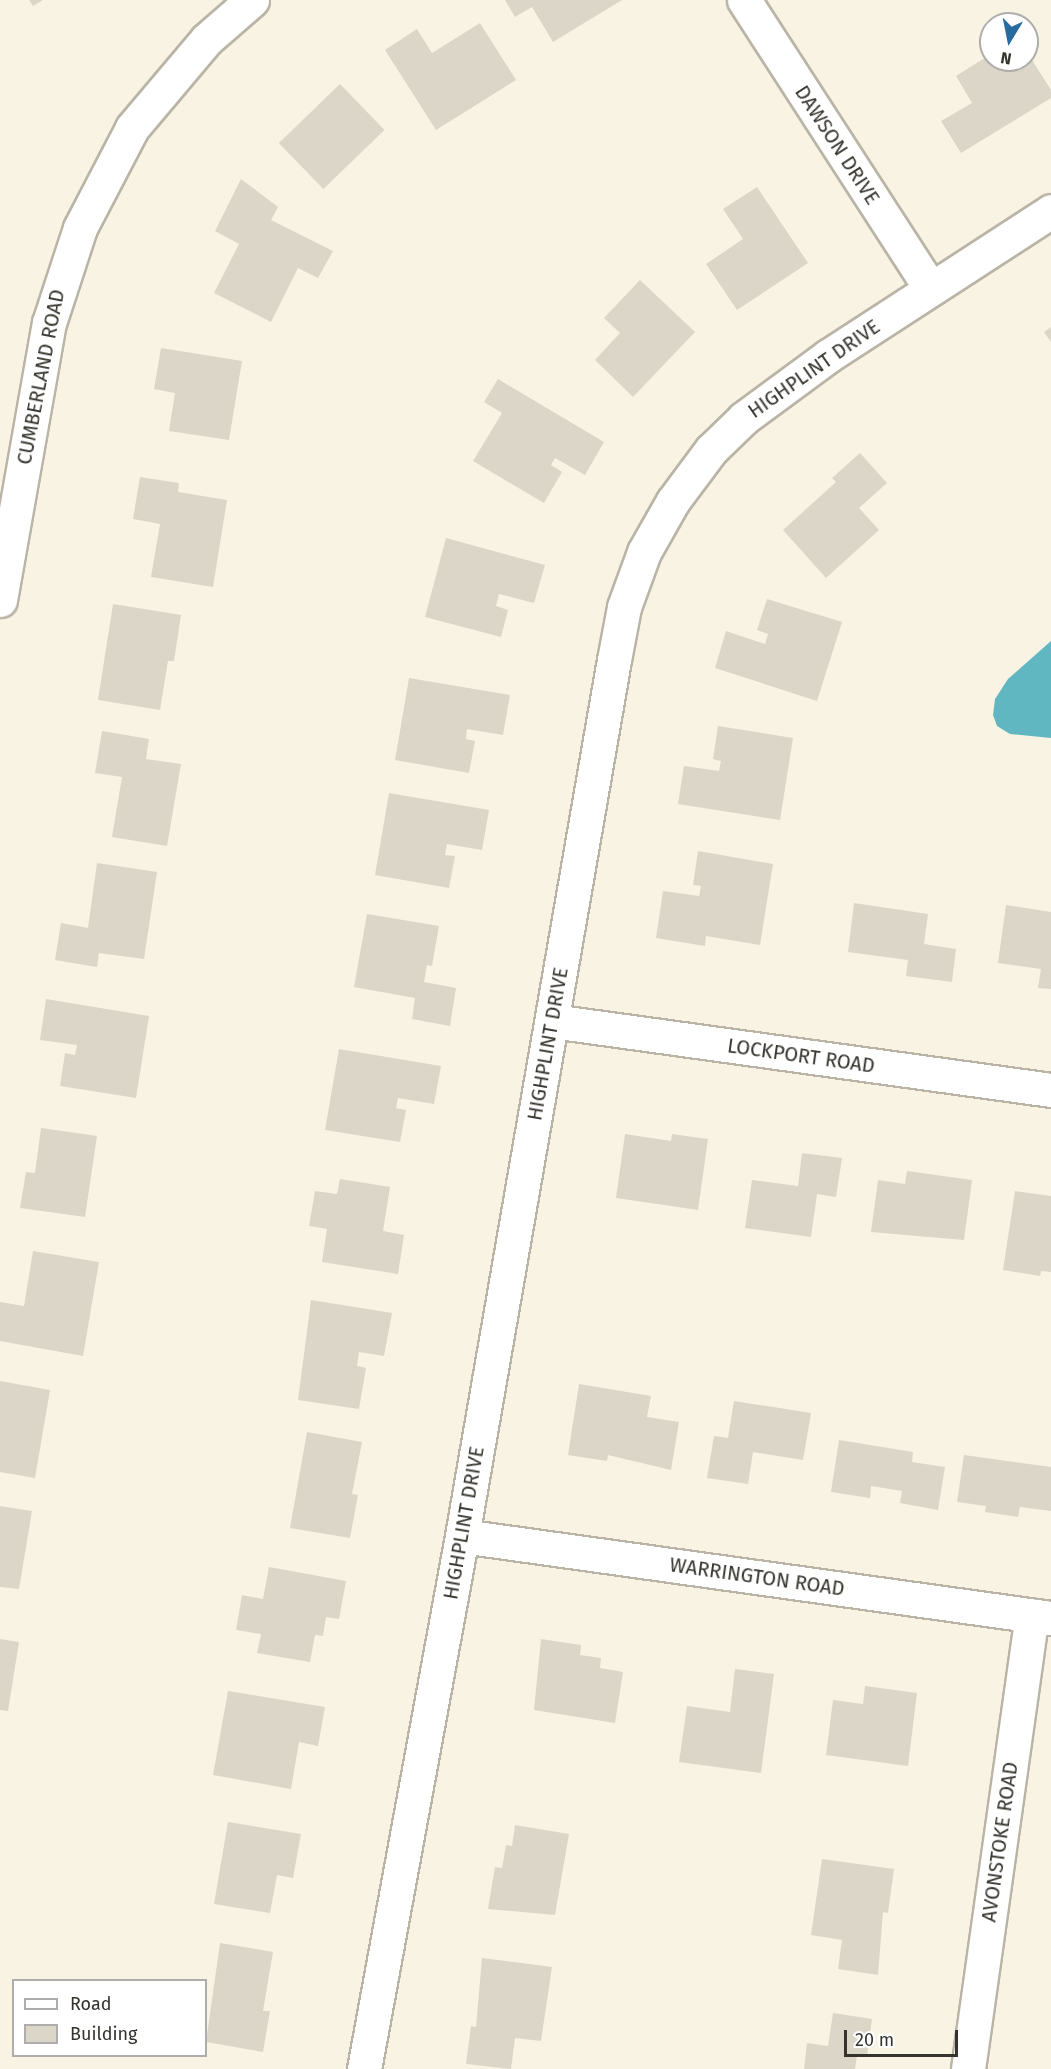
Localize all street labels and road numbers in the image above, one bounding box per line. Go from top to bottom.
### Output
street label: DAWSON DRIVE [790,81,884,209]
street label: CUMBERLAND ROAD [12,287,70,467]
street label: HIGHPLINT DRIVE [744,315,884,423]
street label: HIGHPLINT DRIVE [523,965,573,1123]
street label: LOCKPORT ROAD [726,1034,876,1078]
street label: HIGHPLINT DRIVE [439,1444,489,1602]
street label: WARRINGTON ROAD [668,1553,846,1601]
street label: AVONSTOKE ROAD [977,1760,1023,1924]

